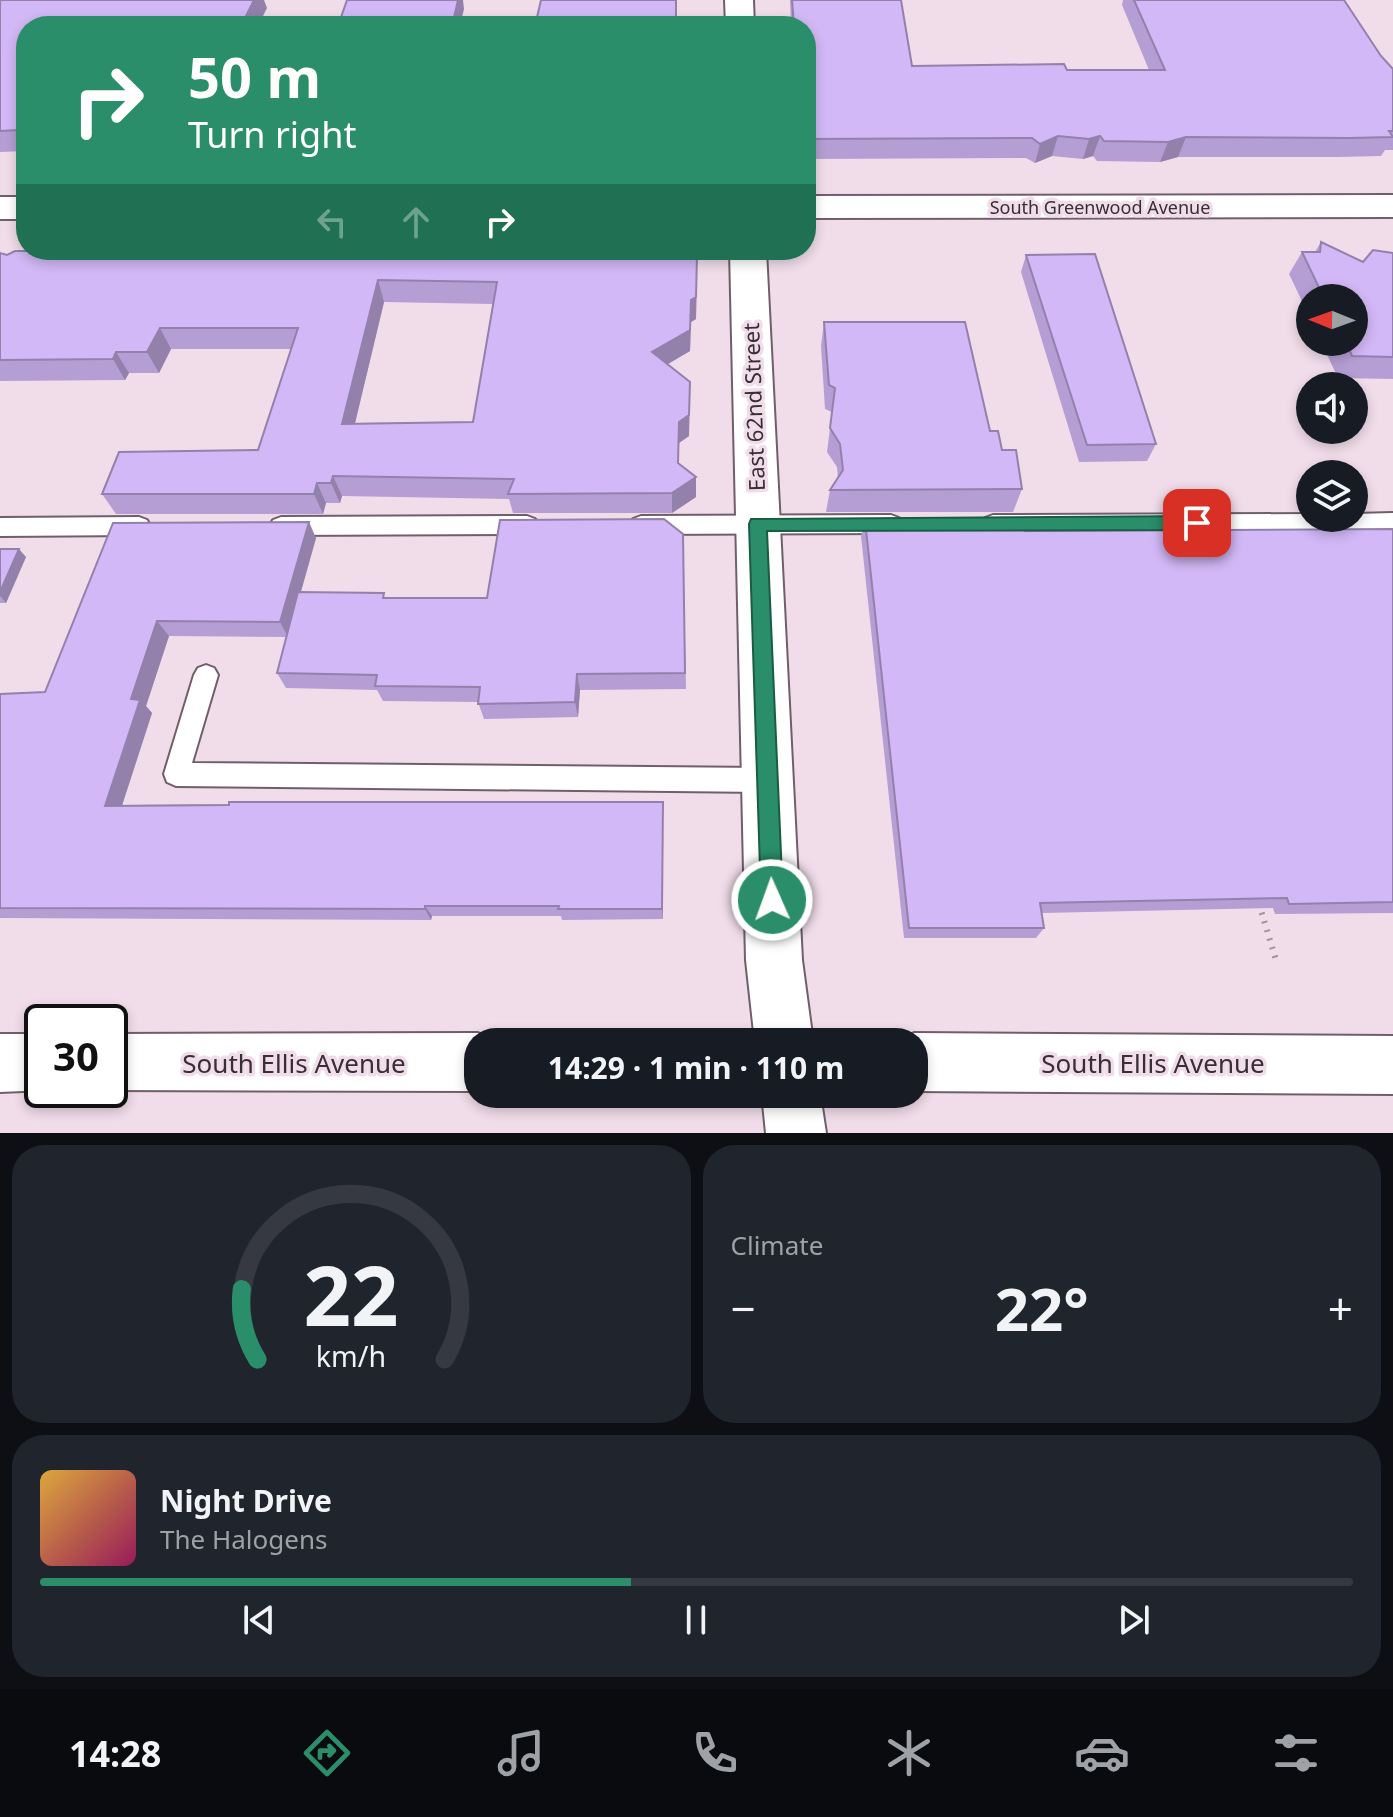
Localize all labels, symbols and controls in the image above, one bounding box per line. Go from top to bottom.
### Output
text: 50 m [188,38,321,114]
icon: right [56,48,160,152]
text: Turn right [188,110,356,159]
street label: South Greenwood Avenue [990,195,1210,219]
icon: left [310,200,354,244]
icon: ahead [394,200,438,244]
icon: right [478,200,522,244]
north arrow [1296,284,1368,356]
map controls [1296,284,1368,532]
street label: East 62nd Street [735,322,771,492]
button: sound [1296,372,1368,444]
button: layers [1296,460,1368,532]
pin [1163,489,1231,557]
icon: arrive [1175,501,1219,545]
position arrow [730,858,814,942]
speed limit sign: 30 [24,1004,128,1108]
street label: South Ellis Avenue [182,1045,406,1081]
street label: South Ellis Avenue [1041,1045,1265,1081]
text: 14:29 · 1 min · 110 m [548,1047,844,1088]
text: Climate [731,1227,823,1263]
text: 22 [304,1237,399,1350]
text: 22° [995,1267,1089,1349]
text: − [731,1278,756,1338]
text: + [1328,1278,1353,1338]
text: km/h [316,1336,386,1375]
text: Night Drive [160,1480,332,1521]
text: The Halogens [160,1521,327,1557]
icon: previous [237,1598,281,1642]
icon: pause [674,1598,718,1642]
icon: next [1112,1598,1156,1642]
icon: directions [299,1725,355,1781]
icon: music [493,1725,549,1781]
icon: phone [687,1725,743,1781]
icon: climate [881,1725,937,1781]
icon: car [1074,1725,1130,1781]
icon: filters [1268,1725,1324,1781]
text: 14:28 [69,1729,161,1778]

